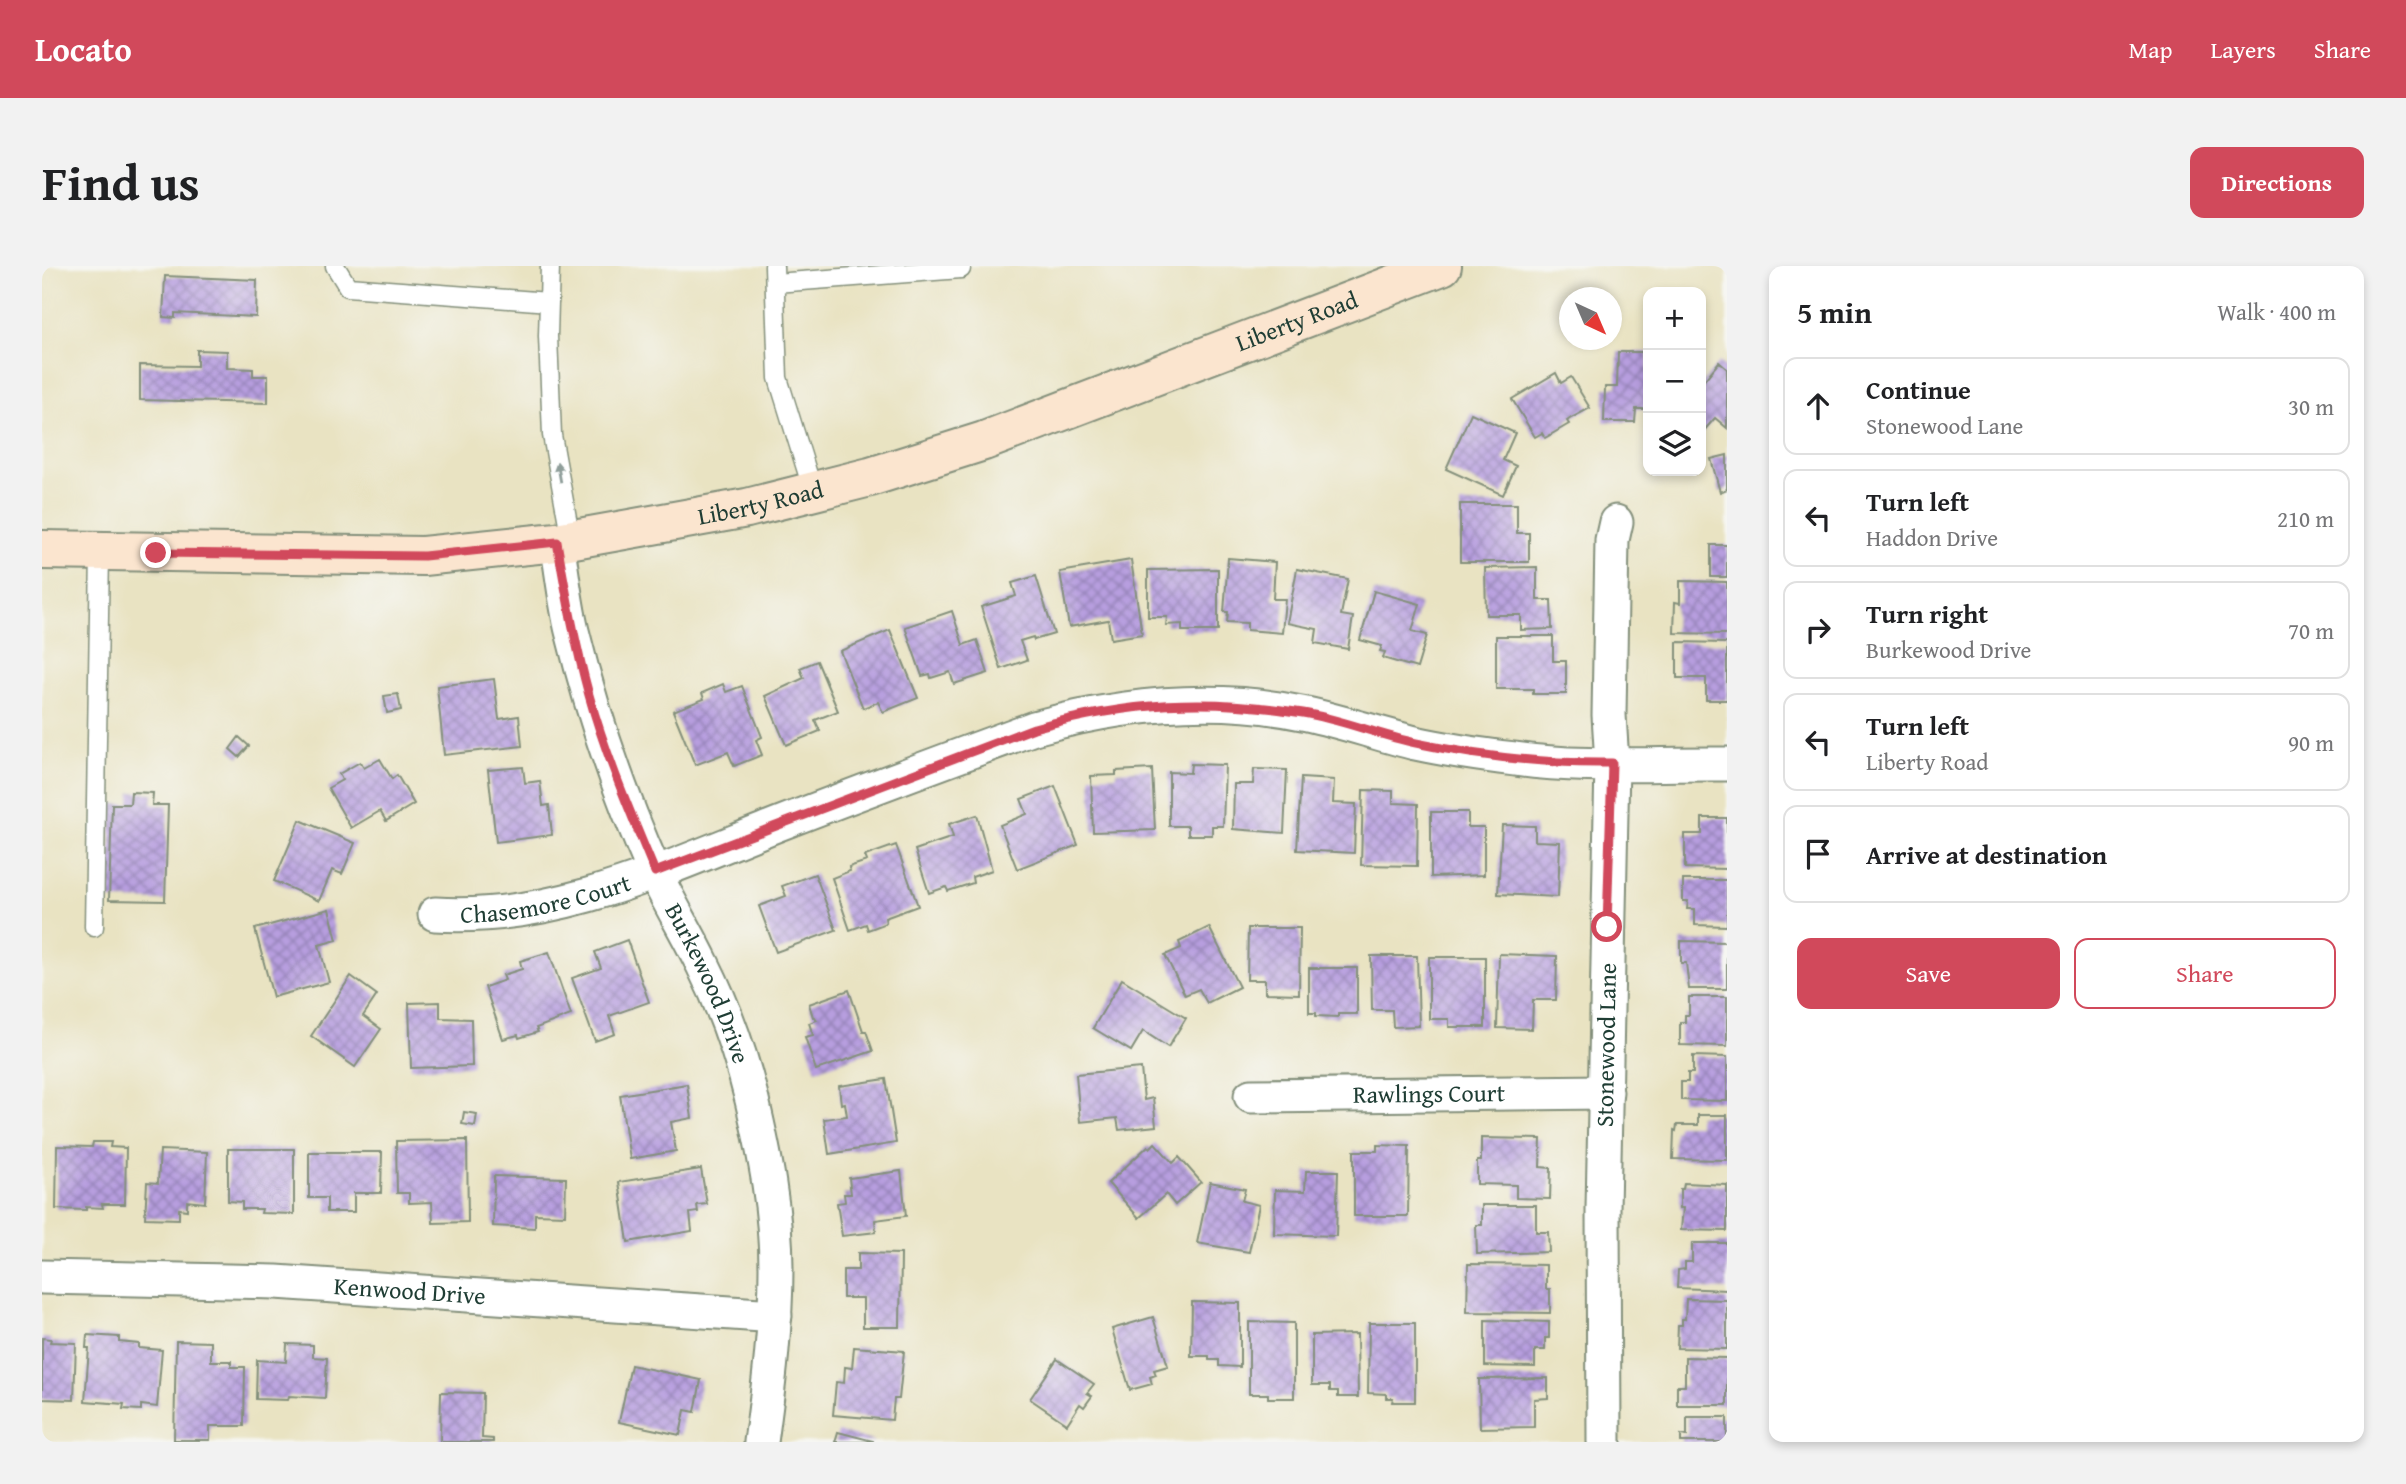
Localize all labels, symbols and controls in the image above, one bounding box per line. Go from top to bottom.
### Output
text: Locato [35,25,132,73]
text: Map [2129,32,2172,67]
text: Layers [2210,32,2276,67]
text: Share [2314,32,2371,67]
text: Find us [42,146,200,218]
button: Directions [2190,147,2364,218]
street label: Liberty Road [1231,282,1363,360]
north arrow [1559,287,1622,350]
map controls [1643,287,1706,476]
button: + [1643,287,1706,350]
text: 5 min [1797,290,1872,334]
text: Walk · 400 m [2217,295,2336,328]
button: − [1643,350,1706,413]
text: Continue [1866,370,1971,409]
icon: ahead [1799,387,1837,425]
text: 30 m [2288,390,2334,423]
text: Stonewood Lane [1866,409,2023,442]
button: layers [1643,413,1706,476]
one-way arrow [553,461,564,483]
street label: Liberty Road [695,471,827,534]
text: Turn left [1866,482,1969,521]
icon: left [1799,499,1837,537]
text: 210 m [2277,502,2334,535]
text: Haddon Drive [1866,521,1998,554]
route end [140,537,171,568]
text: Turn right [1866,594,1988,633]
icon: right [1799,611,1837,649]
text: 70 m [2288,614,2334,647]
text: Burkewood Drive [1866,633,2031,666]
text: Turn left [1866,706,1969,745]
icon: left [1799,723,1837,761]
text: 90 m [2288,726,2334,759]
text: Liberty Road [1866,745,1989,778]
icon: arrive [1799,835,1837,873]
text: Arrive at destination [1866,835,2107,874]
street label: Chasemore Court [460,865,636,932]
street label: Burkewood Drive [656,897,759,1068]
route start [1591,911,1622,942]
button: Save [1797,938,2060,1009]
button: Share [2074,938,2336,1009]
street label: Stonewood Lane [1587,963,1625,1128]
street label: Rawlings Court [1353,1075,1506,1112]
street label: Kenwood Drive [333,1268,487,1313]

